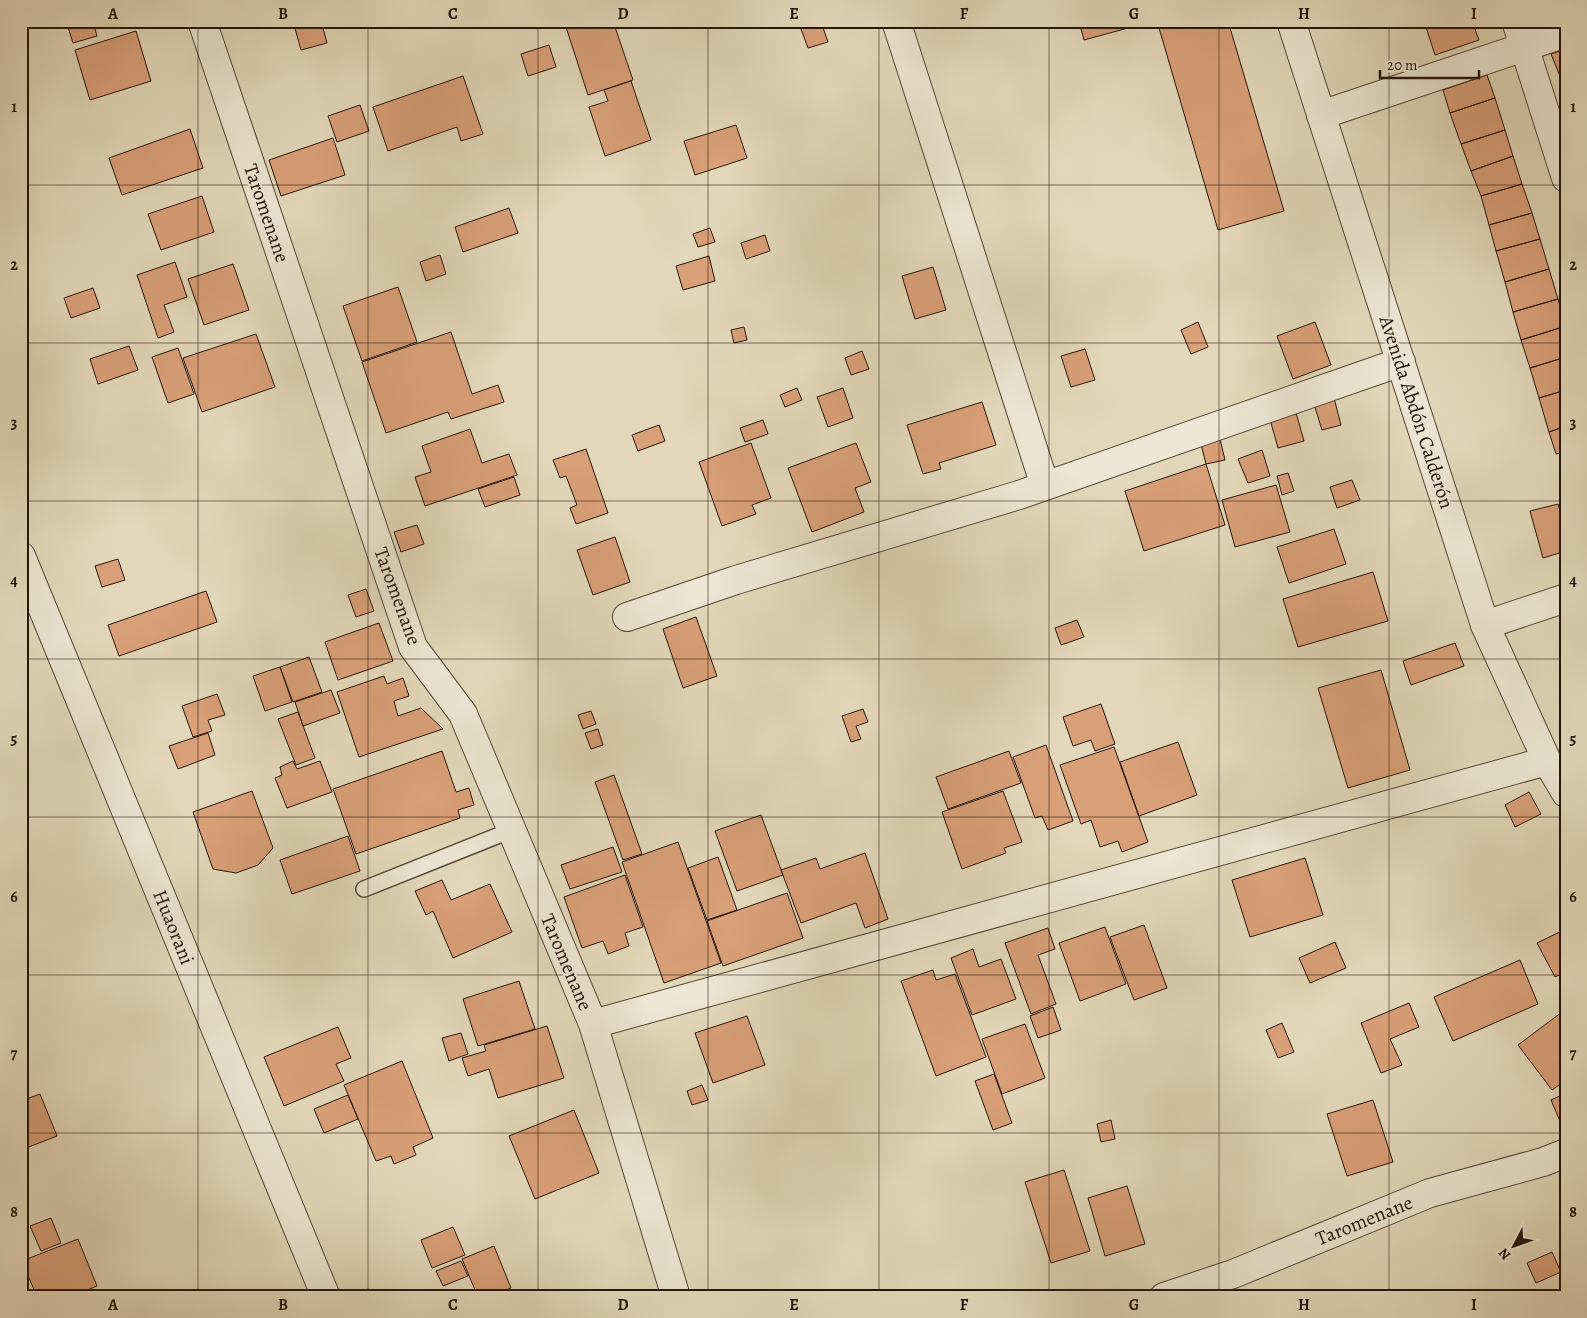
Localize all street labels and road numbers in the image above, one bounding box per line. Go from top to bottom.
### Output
street label: Taromenane [237,160,296,266]
street label: Avenida Abdón Calderón [1372,311,1460,512]
street label: Taromenane [367,543,428,649]
street label: Huaorani [146,886,201,969]
street label: Taromenane [534,910,599,1015]
street label: Taromenane [1312,1189,1417,1252]

